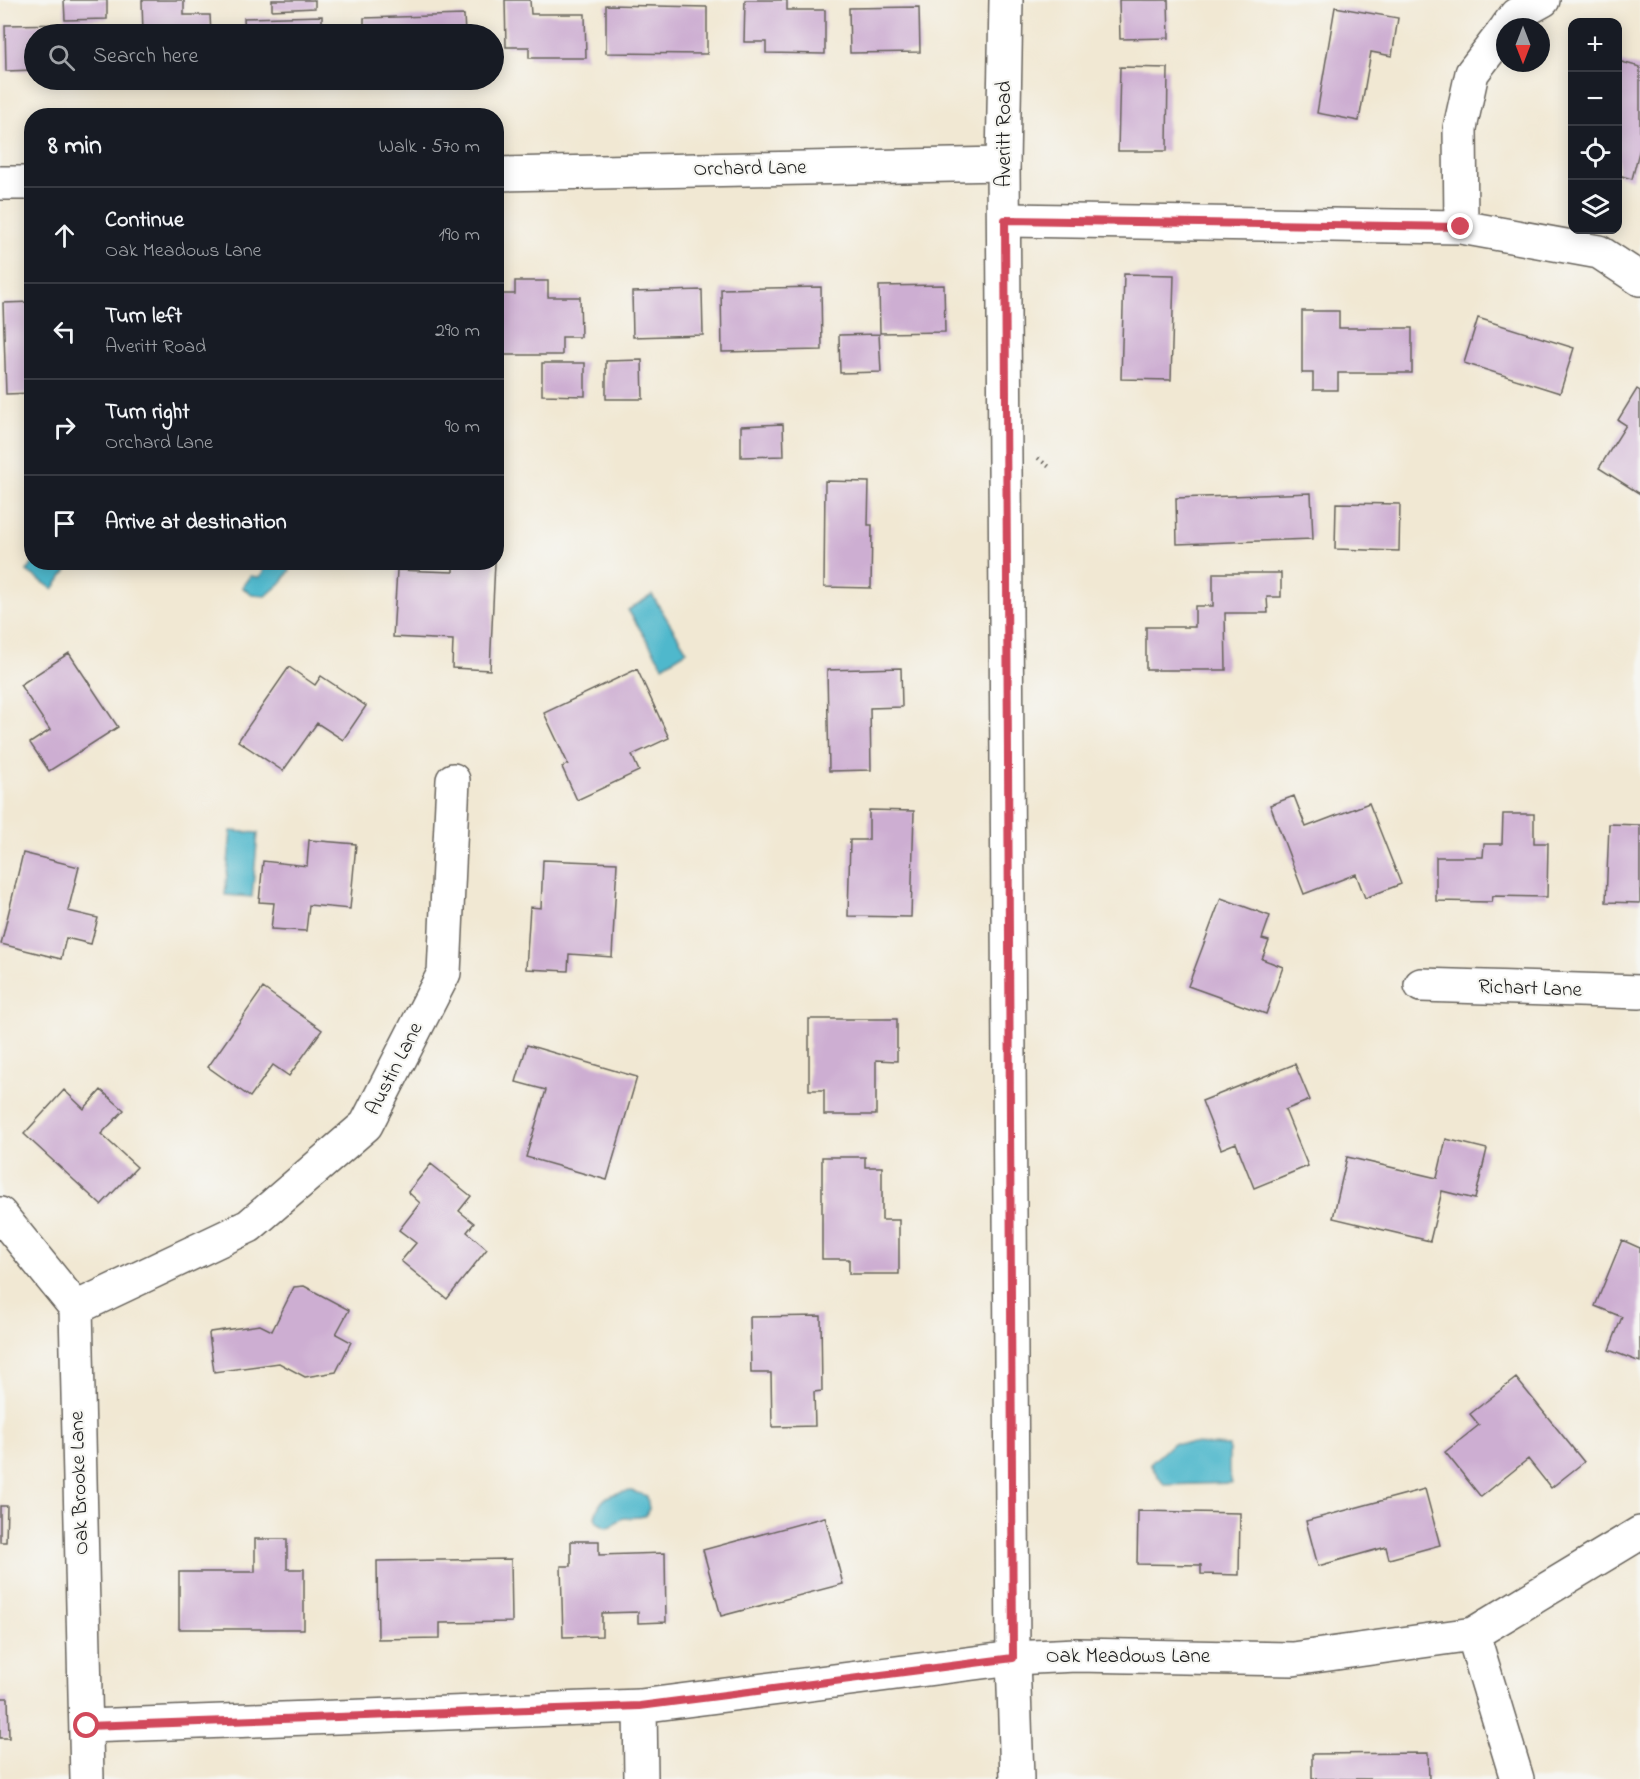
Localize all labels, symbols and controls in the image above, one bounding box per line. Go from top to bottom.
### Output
north arrow [1496,18,1550,72]
map controls [1568,18,1622,234]
button: + [1568,18,1622,72]
search box [24,24,504,90]
icon: search [45,41,78,74]
text: Search here [93,41,198,73]
button: − [1568,72,1622,126]
street label: Averitt Road [990,81,1020,187]
button: locate [1568,126,1622,180]
text: 8 min [48,128,102,166]
text: Walk · 570 m [378,133,480,162]
street label: Orchard Lane [693,153,808,185]
button: layers [1568,180,1622,234]
text: Continue [105,205,184,237]
route end [1447,213,1473,239]
icon: ahead [48,219,81,252]
text: 190 m [438,221,480,250]
text: Oak Meadows Lane [105,237,262,266]
text: Turn left [105,301,182,333]
icon: left [48,315,81,348]
text: 290 m [435,317,480,346]
text: Averitt Road [105,333,206,362]
text: Turn right [105,397,190,429]
icon: right [48,411,81,444]
text: 90 m [445,413,480,442]
text: Orchard Lane [105,429,213,458]
icon: arrive [48,507,81,540]
text: Arrive at destination [105,507,287,539]
street label: Richart Lane [1478,972,1583,1006]
street label: Austin Lane [359,1017,432,1121]
street label: Oak Brooke Lane [62,1410,98,1556]
street label: Oak Meadows Lane [1046,1642,1211,1672]
route start [73,1712,99,1738]

